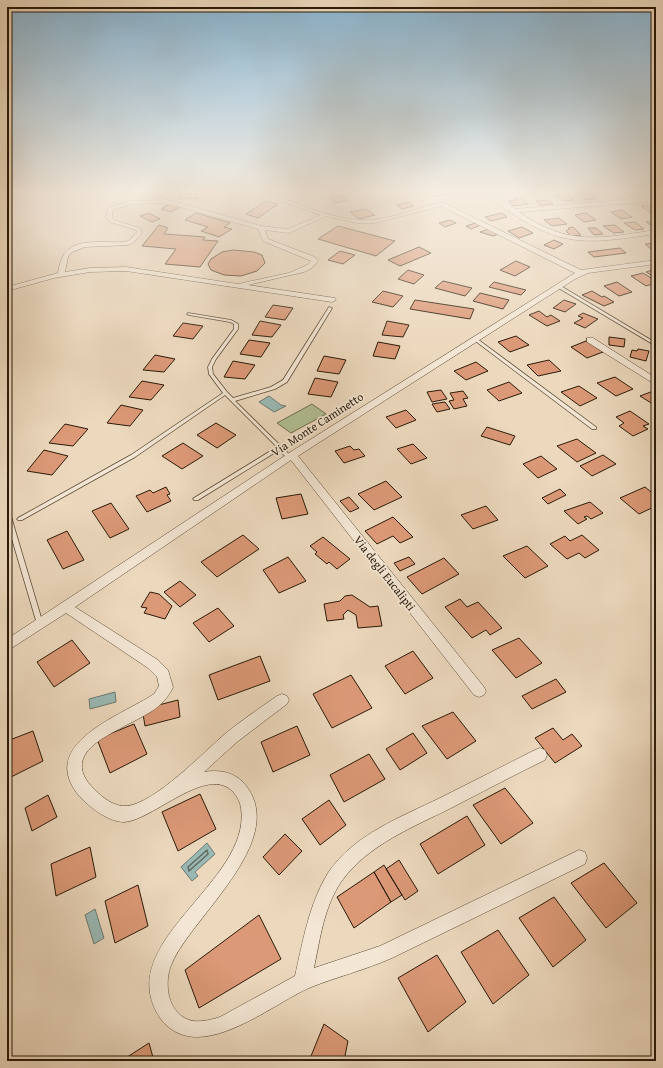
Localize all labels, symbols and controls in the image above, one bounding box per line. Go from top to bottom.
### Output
street label: Via Monte Caminetto [267,388,367,460]
street label: Via degli Eucalipti [350,532,420,615]

